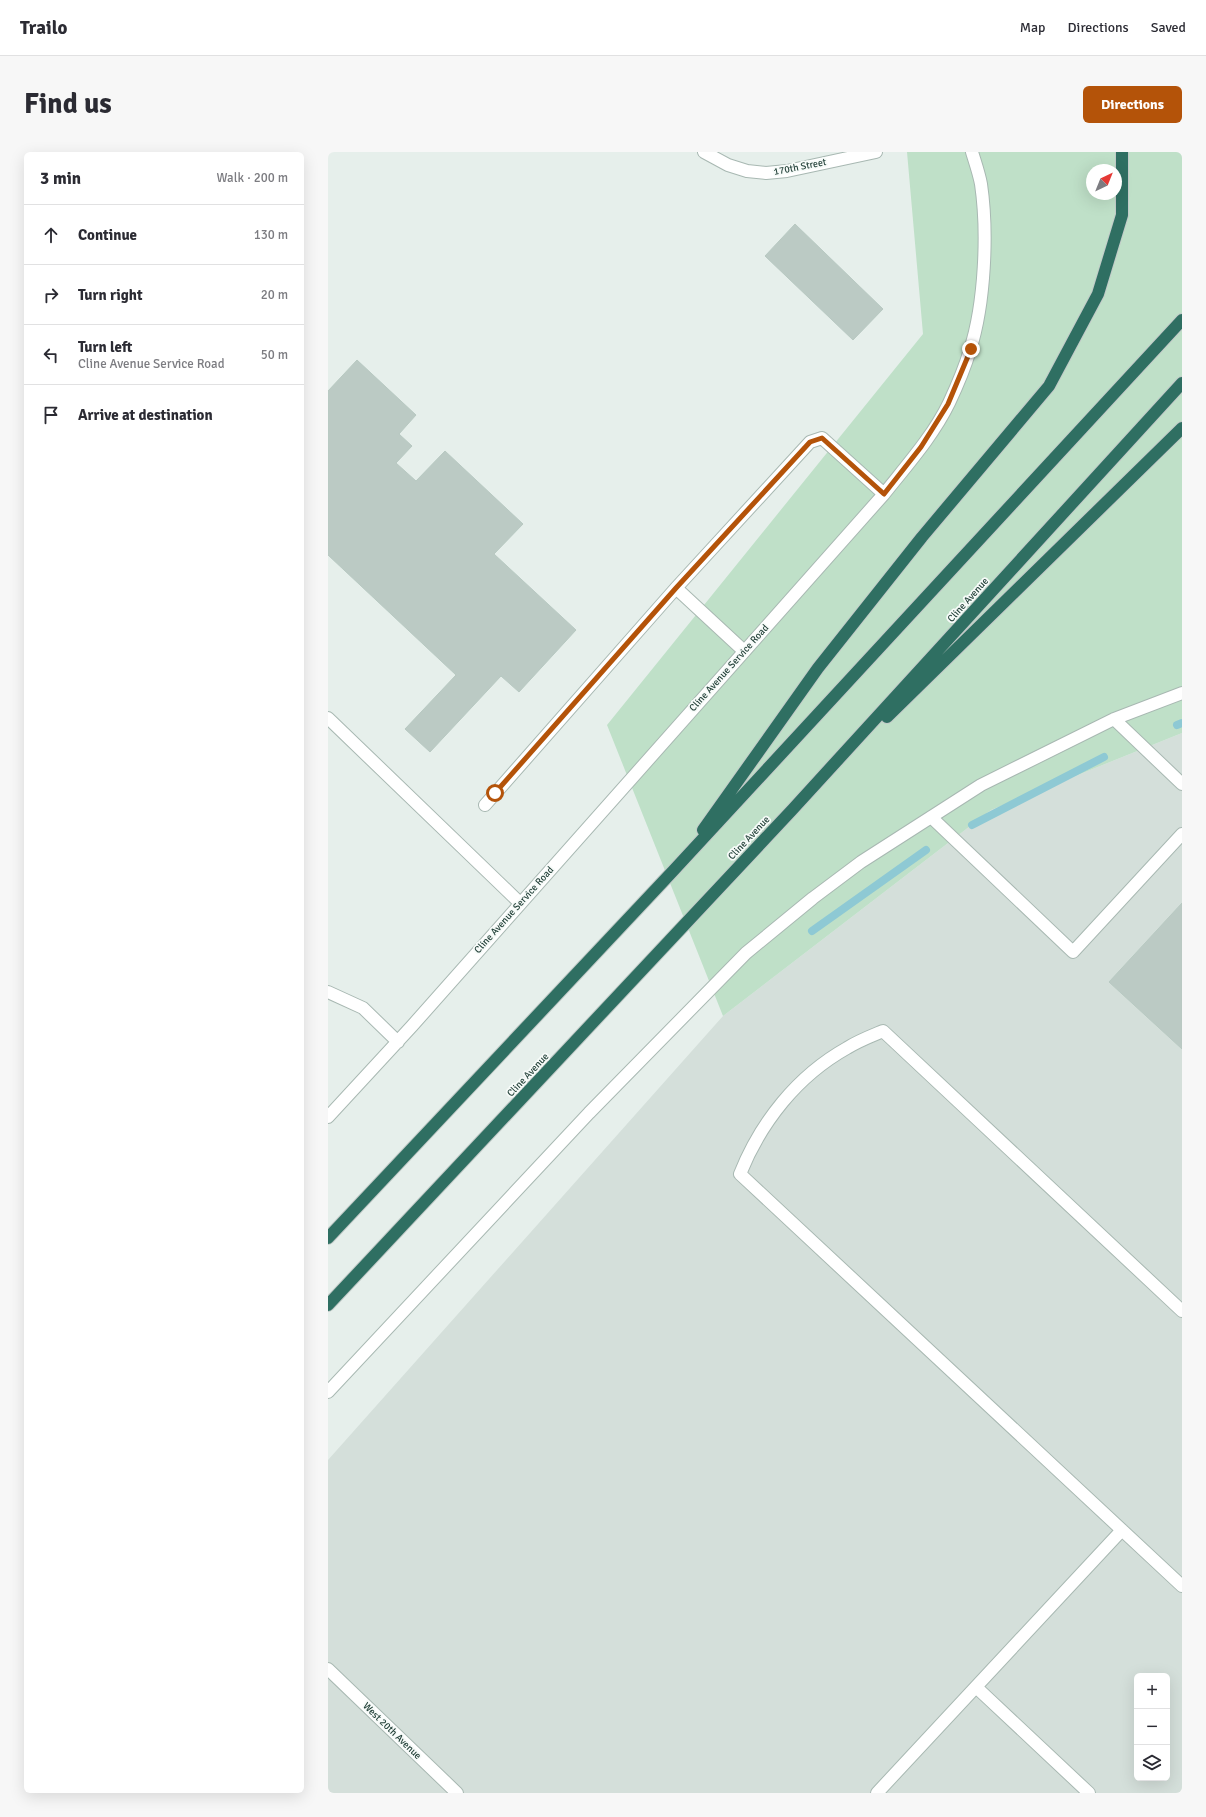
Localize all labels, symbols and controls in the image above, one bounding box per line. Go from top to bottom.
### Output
text: Trailo [20,16,67,40]
text: Map [1020,19,1046,36]
text: Directions [1068,19,1129,36]
text: Saved [1151,19,1186,36]
button: Directions [1083,86,1182,123]
text: Find us [24,87,112,121]
street label: 170th Street [773,156,828,178]
north arrow [1086,164,1122,200]
text: 3 min [40,168,81,189]
text: Walk · 200 m [217,170,288,186]
icon: ahead [40,224,62,246]
text: Continue [78,226,137,244]
text: 130 m [254,227,288,243]
icon: right [40,284,62,306]
text: Turn right [78,286,143,304]
text: 20 m [261,287,288,303]
text: Turn left [78,338,132,356]
route end [962,340,980,358]
icon: left [40,344,62,366]
text: 50 m [261,347,288,363]
text: Cline Avenue Service Road [78,356,225,372]
icon: arrive [40,404,62,426]
text: Arrive at destination [78,406,213,424]
street label: Cline Avenue [945,575,991,625]
street label: Cline Avenue Service Road [687,622,771,714]
route start [486,784,504,802]
street label: Cline Avenue [726,814,772,862]
street label: Cline Avenue Service Road [472,864,556,956]
street label: Cline Avenue [505,1051,551,1099]
map controls [1134,1673,1170,1781]
button: + [1134,1673,1170,1709]
street label: West 20th Avenue [360,1700,424,1762]
button: − [1134,1709,1170,1745]
button: layers [1134,1745,1170,1781]

